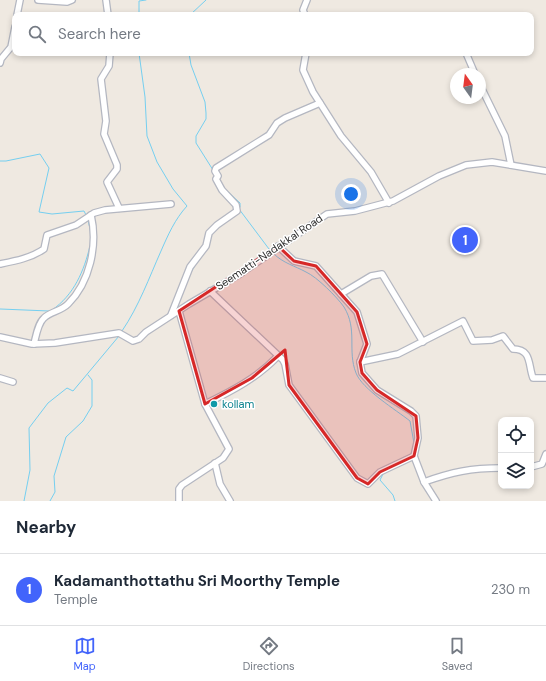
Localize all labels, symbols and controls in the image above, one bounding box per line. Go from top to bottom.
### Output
search box [12,12,534,56]
icon: search [26,23,48,45]
text: Search here [58,24,141,44]
north arrow [450,68,486,104]
your location [341,184,361,204]
street label: Seematti-Nadakkal Road [213,211,325,293]
pin: 1 [452,225,478,255]
place label: kollam [222,397,255,411]
marker: kollam [209,399,219,409]
map controls [498,417,534,489]
button: locate [498,417,534,453]
button: layers [498,453,534,489]
text: Nearby [16,516,76,538]
text: Kadamanthottathu Sri Moorthy Temple [54,571,340,591]
text: 1 [27,581,31,598]
text: 230 m [491,581,530,598]
text: Temple [54,591,98,608]
tab: Map [74,635,96,673]
tab: Directions [243,635,295,673]
tab: Saved [442,635,472,673]

